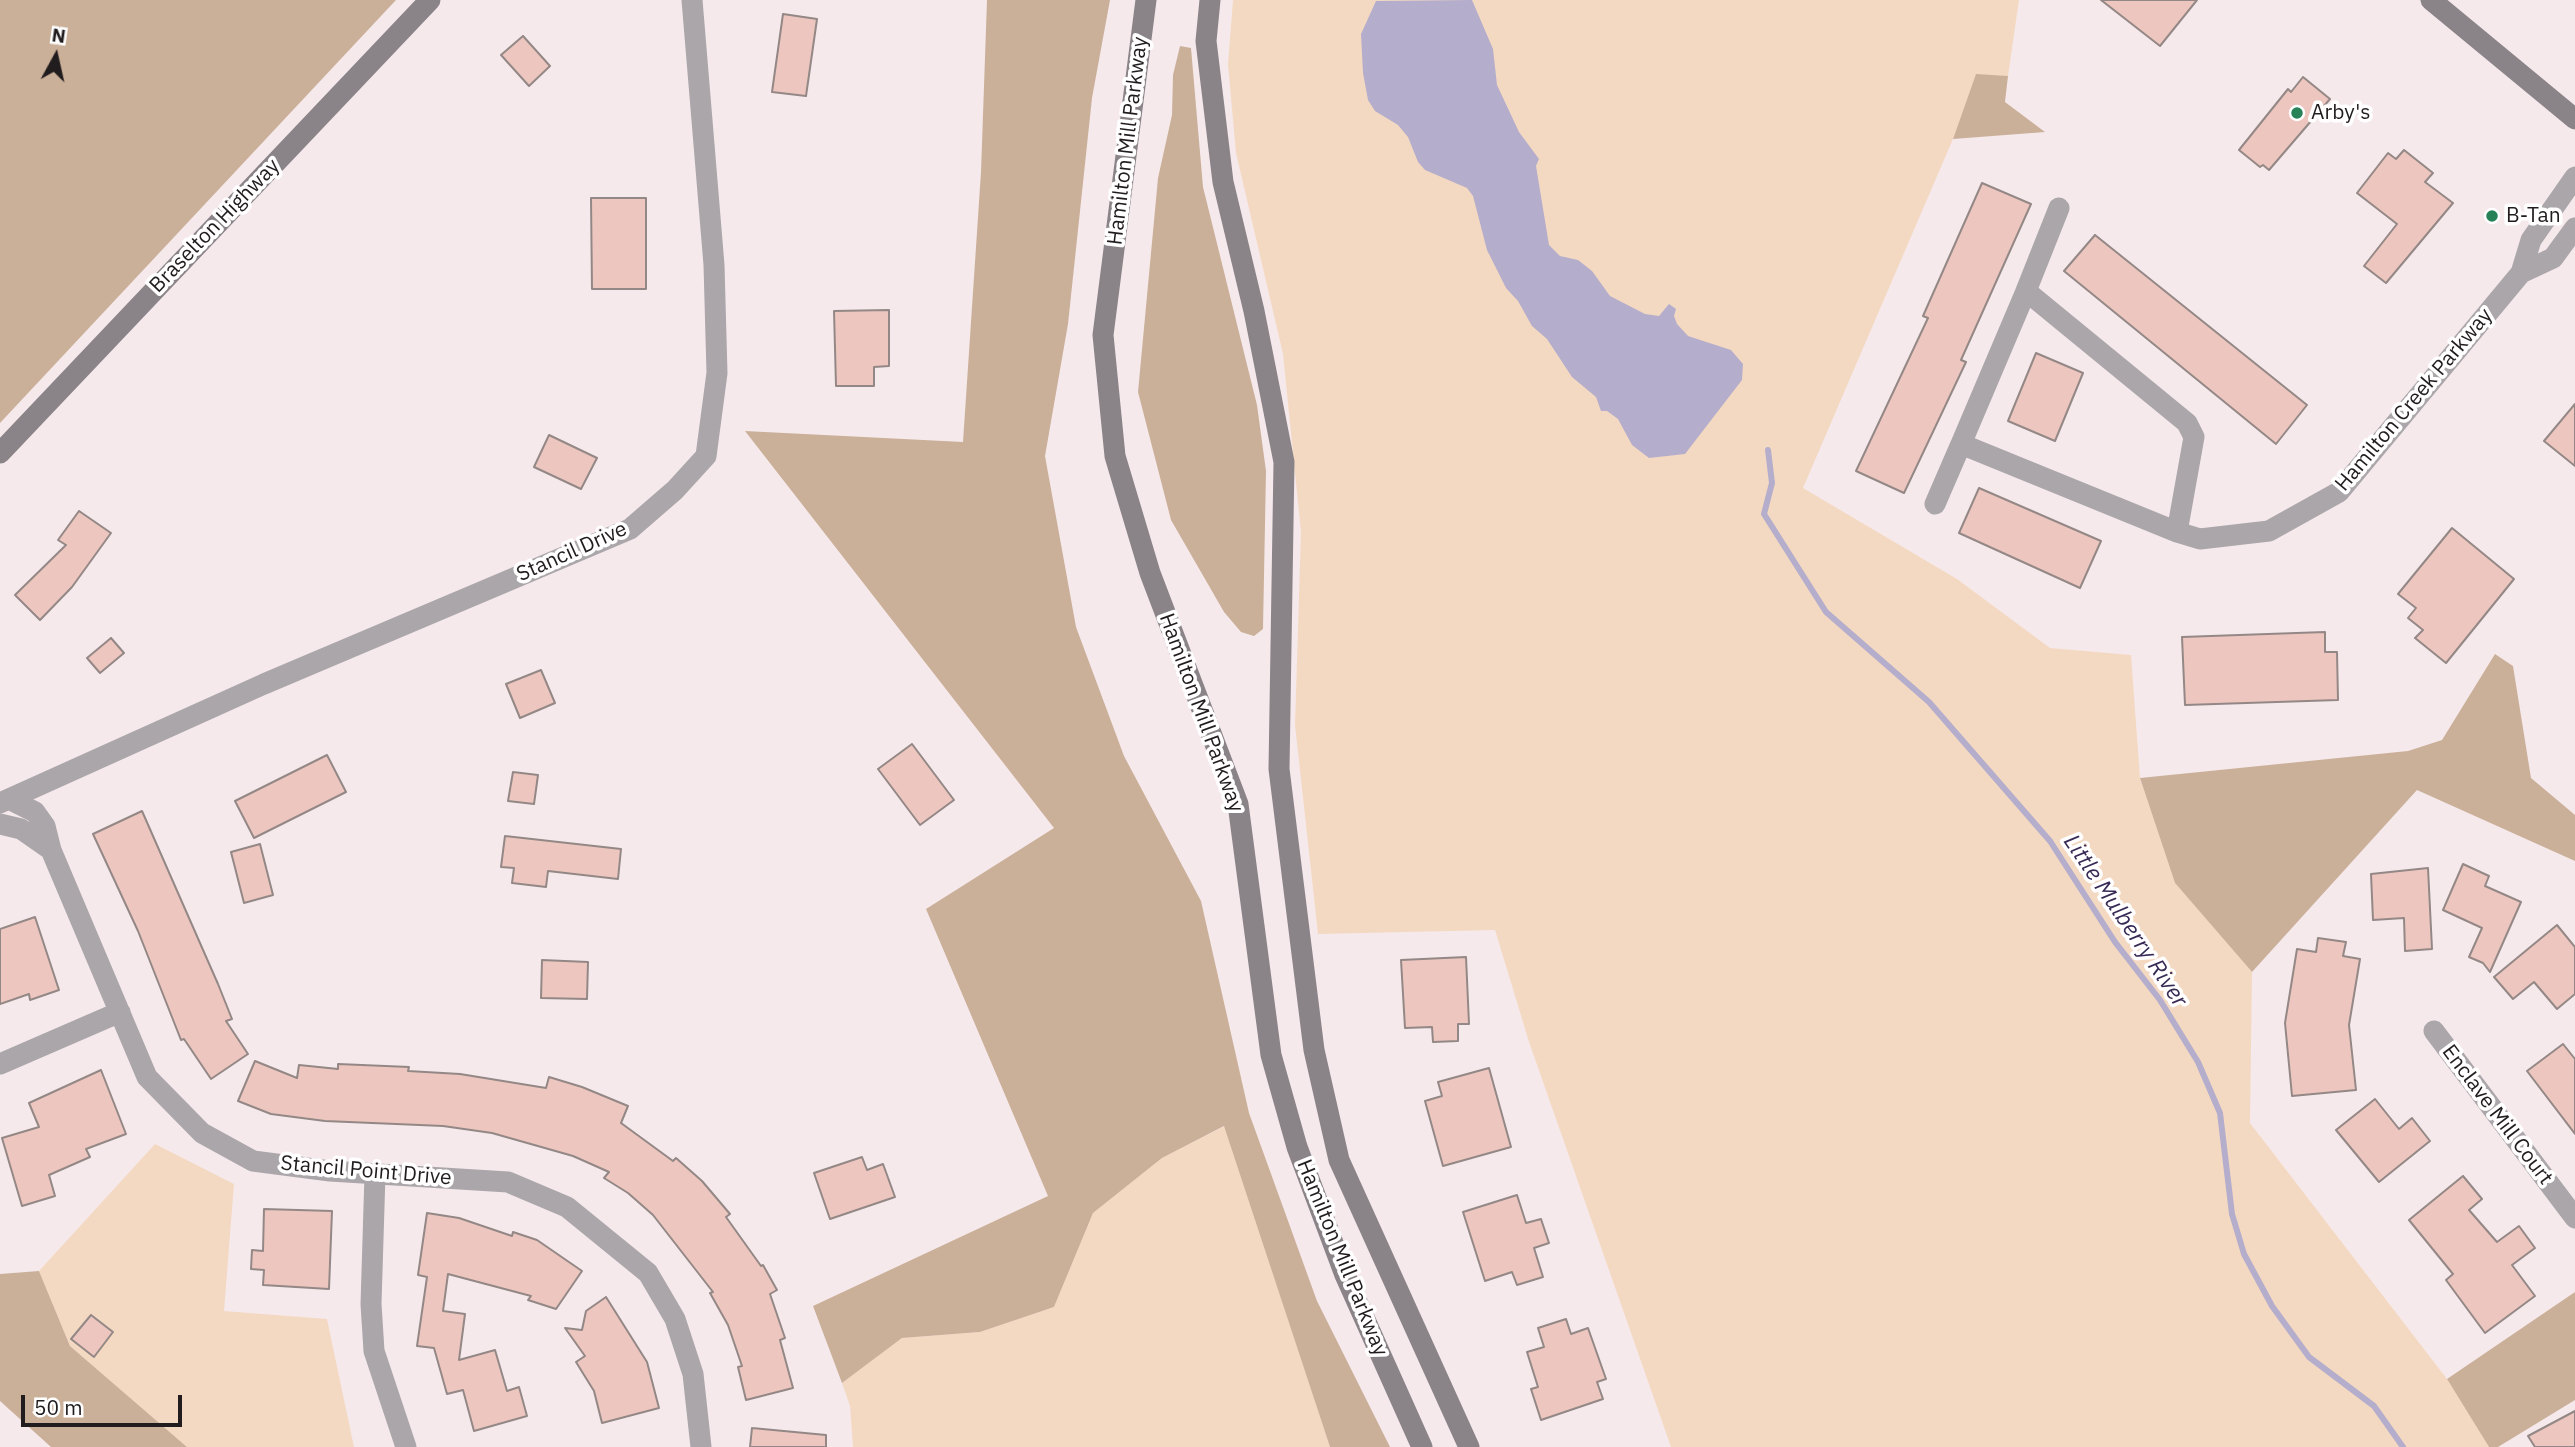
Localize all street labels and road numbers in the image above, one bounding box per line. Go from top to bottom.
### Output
street label: Hamilton Mill Parkway [1103,35,1153,247]
street label: Braselton Highway [145,154,285,298]
street label: Hamilton Creek Parkway [2330,303,2498,497]
street label: Stancil Drive [513,517,631,587]
street label: Hamilton Mill Parkway [1153,610,1249,816]
street label: Enclave Mill Court [2436,1040,2558,1190]
street label: Stancil Point Drive [279,1151,453,1191]
street label: Hamilton Mill Parkway [1291,1156,1393,1360]

